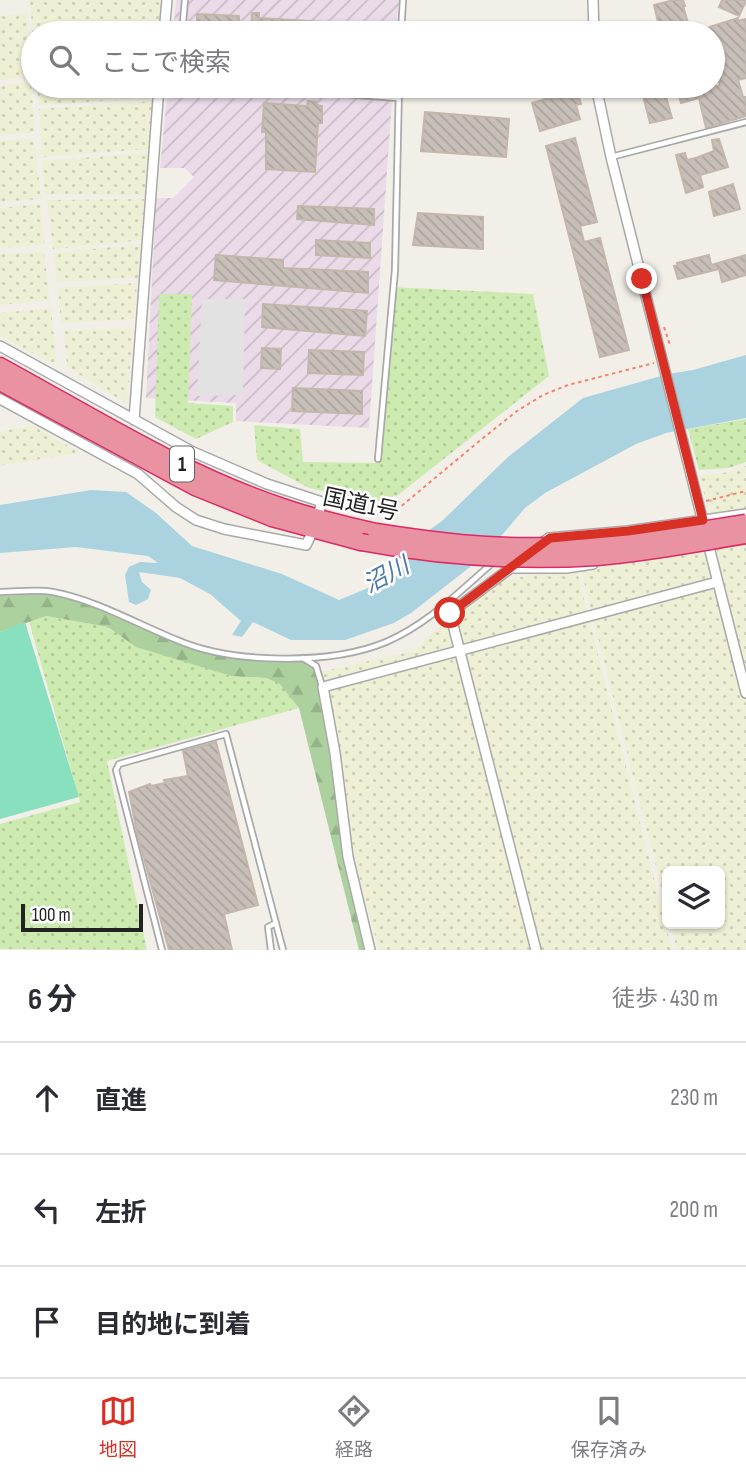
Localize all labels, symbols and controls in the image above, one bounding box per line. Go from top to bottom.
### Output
search box [21,21,725,98]
icon: search [45,41,83,79]
text: ここで検索 [101,48,231,79]
route end [626,263,657,294]
road number: 1 [170,447,194,482]
street label: 国道1号 [320,483,401,527]
water label: 沼川 [358,550,417,600]
route start [434,597,465,628]
map controls [662,866,725,929]
button: layers [662,866,725,929]
scale bar [21,901,144,933]
text: 100 m [32,904,71,927]
text: 6 分 [28,982,77,1018]
text: 徒歩 · 430 m [612,985,718,1013]
icon: ahead [28,1079,66,1117]
text: 230 m [670,1084,718,1112]
text: 直進 [95,1086,147,1117]
icon: left [28,1191,66,1229]
text: 200 m [670,1196,718,1224]
text: 左折 [95,1198,147,1229]
icon: arrive [28,1303,66,1341]
text: 目的地に到着 [95,1310,251,1341]
tab: 地図 [99,1392,137,1462]
tab: 経路 [335,1392,373,1462]
tab: 保存済み [571,1392,647,1462]

